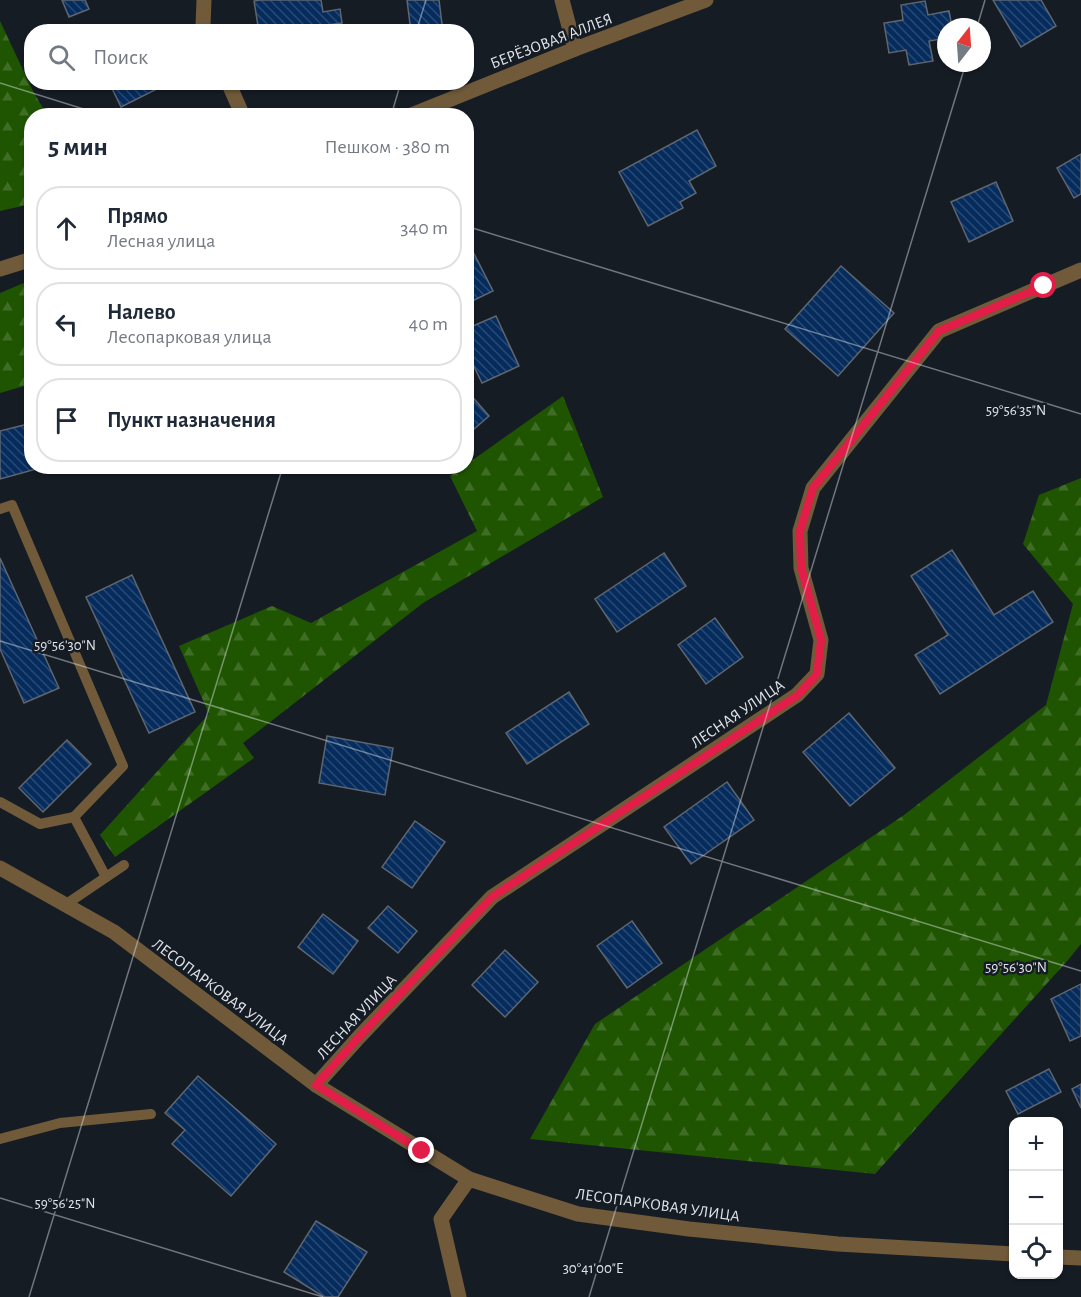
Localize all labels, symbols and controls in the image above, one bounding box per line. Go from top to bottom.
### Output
street label: БЕРЁЗОВАЯ АЛЛЕЯ [487,8,615,72]
north arrow [937,18,991,72]
search box [24,24,474,90]
icon: search [45,41,78,74]
text: Поиск [93,46,148,68]
text: 5 мин [48,134,108,160]
text: Пешком · 380 m [325,137,450,157]
text: Прямо [107,205,168,227]
icon: ahead [50,212,83,245]
text: 340 m [400,218,448,238]
text: Лесная улица [107,231,215,251]
route start [1030,272,1056,298]
text: Налево [107,301,176,323]
icon: left [50,308,83,341]
text: 40 m [409,314,448,334]
text: Лесопарковая улица [107,327,272,347]
text: 59°56'35"N [986,403,1046,418]
icon: arrive [50,404,83,437]
text: Пункт назначения [107,409,276,431]
text: 59°56'30"N [34,638,96,653]
street label: ЛЕСНАЯ УЛИЦА [688,676,788,751]
street label: ЛЕСОПАРКОВАЯ УЛИЦА [149,936,292,1048]
text: 59°56'30"N [985,960,1047,975]
street label: ЛЕСНАЯ УЛИЦА [314,971,400,1062]
map controls [1009,1117,1063,1279]
button: + [1009,1117,1063,1171]
route end [408,1137,434,1163]
button: − [1009,1171,1063,1225]
street label: ЛЕСОПАРКОВАЯ УЛИЦА [575,1186,742,1225]
text: 59°56'25"N [34,1196,96,1211]
button: locate [1009,1225,1063,1279]
text: 30°41'00"E [563,1261,623,1276]

